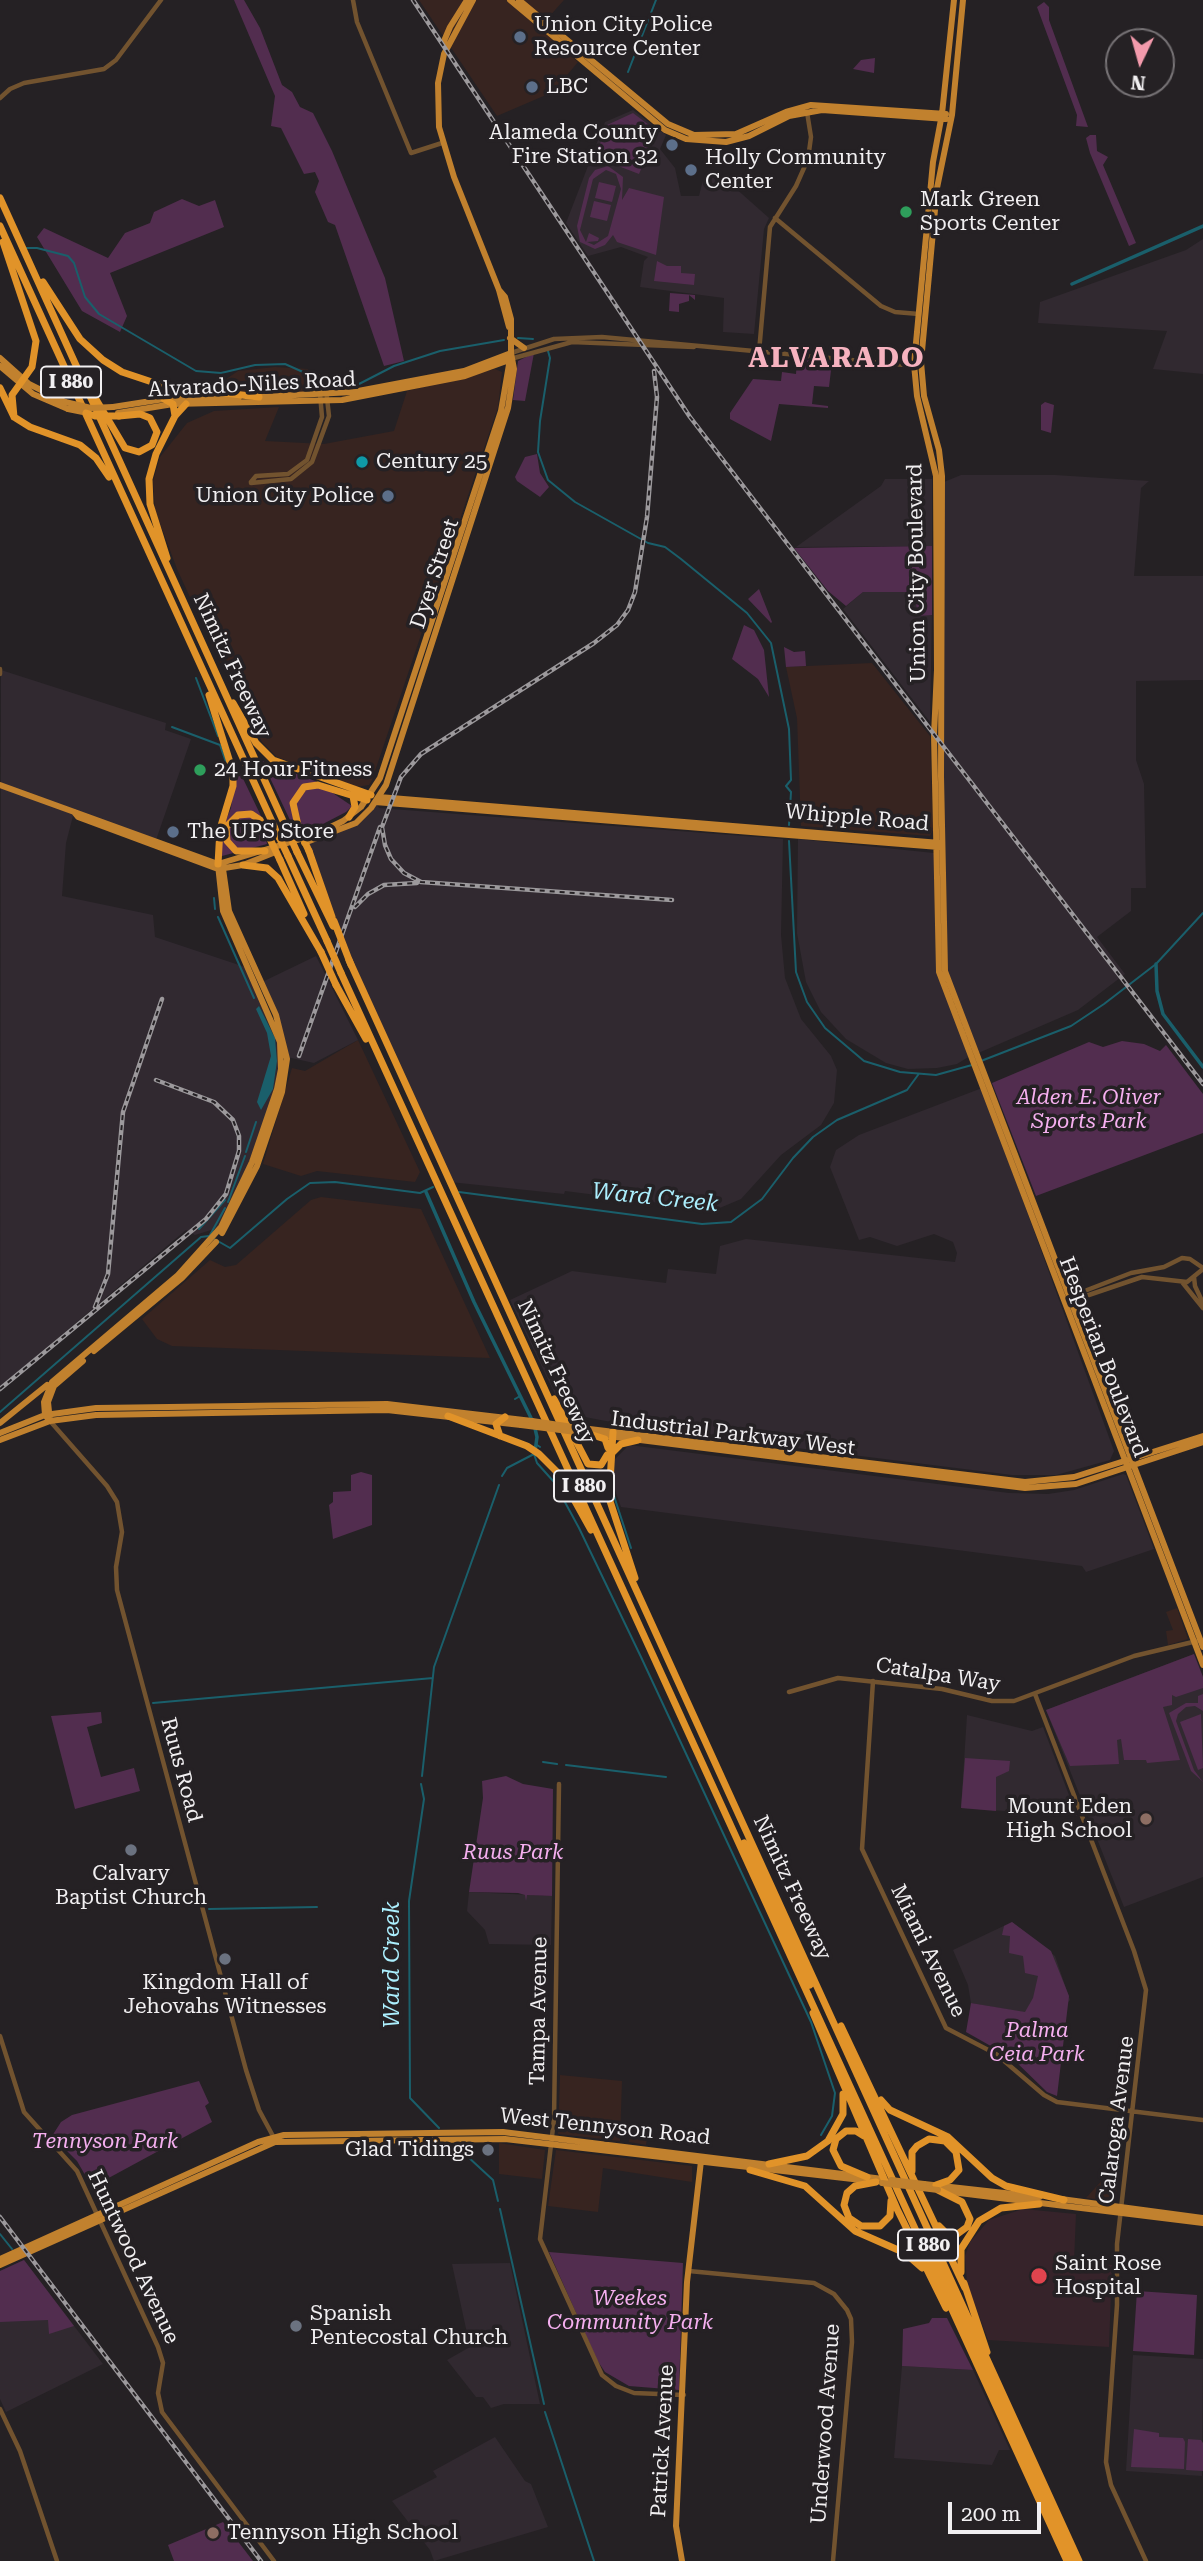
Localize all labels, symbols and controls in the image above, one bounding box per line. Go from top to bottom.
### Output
place label: Union City Police Resource Center [534,12,713,62]
north arrow [1105,28,1175,98]
marker: Union City Police Resource Center [512,29,528,45]
text: N [1130,70,1147,95]
place label: LBC [546,74,588,100]
marker: LBC [524,79,540,95]
place label: Alameda County Fire Station 32 [489,120,658,170]
marker: Alameda County Fire Station 32 [664,137,680,153]
place label: Holly Community Center [705,145,886,195]
marker: Holly Community Center [683,162,699,178]
place label: Mark Green Sports Center [920,187,1060,237]
marker: Mark Green Sports Center [898,204,914,220]
district label: ALVARADO [749,342,925,376]
road number: I 880 [41,366,101,398]
street label: Alvarado-Niles Road [147,367,357,403]
place label: Century 25 [376,449,487,475]
marker: Century 25 [354,454,370,470]
street label: Union City Boulevard [902,463,932,683]
place label: Union City Police [195,483,374,509]
marker: Union City Police [380,488,396,504]
street label: Dyer Street [405,516,465,632]
street label: Nimitz Freeway [187,590,277,742]
place label: 24 Hour Fitness [214,757,372,783]
marker: 24 Hour Fitness [192,762,208,778]
street label: Whipple Road [784,799,930,837]
place label: The UPS Store [187,819,334,845]
marker: The UPS Store [165,824,181,840]
park label: Alden E. Oliver Sports Park [1017,1085,1161,1135]
water label: Ward Creek [591,1178,719,1218]
street label: Hesperian Boulevard [1053,1253,1153,1461]
street label: Nimitz Freeway [511,1296,601,1448]
street label: Industrial Parkway West [609,1407,857,1461]
road number: I 880 [554,1470,614,1502]
street label: Catalpa Way [874,1653,1002,1697]
street label: Ruus Road [155,1715,207,1825]
place label: Mount Eden High School [1006,1794,1132,1844]
marker: Mount Eden High School [1138,1811,1154,1827]
street label: Nimitz Freeway [747,1812,837,1964]
park label: Ruus Park [463,1840,563,1866]
marker: Calvary Baptist Church [123,1842,139,1858]
place label: Calvary Baptist Church [55,1861,207,1911]
street label: Miami Avenue [885,1881,971,2021]
water label: Ward Creek [378,1902,406,2028]
street label: Tampa Avenue [525,1936,553,2086]
marker: Kingdom Hall of Jehovahs Witnesses [217,1951,233,1967]
place label: Kingdom Hall of Jehovahs Witnesses [123,1970,327,2020]
park label: Palma Ceia Park [989,2018,1085,2068]
street label: Calaroga Avenue [1094,2035,1140,2205]
street label: West Tennyson Road [498,2103,712,2151]
park label: Tennyson Park [32,2129,178,2155]
place label: Glad Tidings [345,2137,474,2163]
marker: Glad Tidings [480,2142,496,2158]
street label: Huntwood Avenue [82,2166,184,2348]
road number: I 880 [898,2230,958,2260]
place label: Saint Rose Hospital [1055,2251,1162,2301]
marker: Saint Rose Hospital [1029,2266,1049,2286]
park label: Weekes Community Park [547,2286,713,2336]
place label: Spanish Pentecostal Church [310,2301,508,2351]
marker: Spanish Pentecostal Church [288,2318,304,2334]
street label: Underwood Avenue [806,2323,846,2525]
street label: Patrick Avenue [646,2364,680,2518]
scale bar [951,2488,1044,2532]
text: 200 m [961,2502,1021,2526]
place label: Tennyson High School [227,2520,458,2546]
marker: Tennyson High School [205,2525,221,2541]

